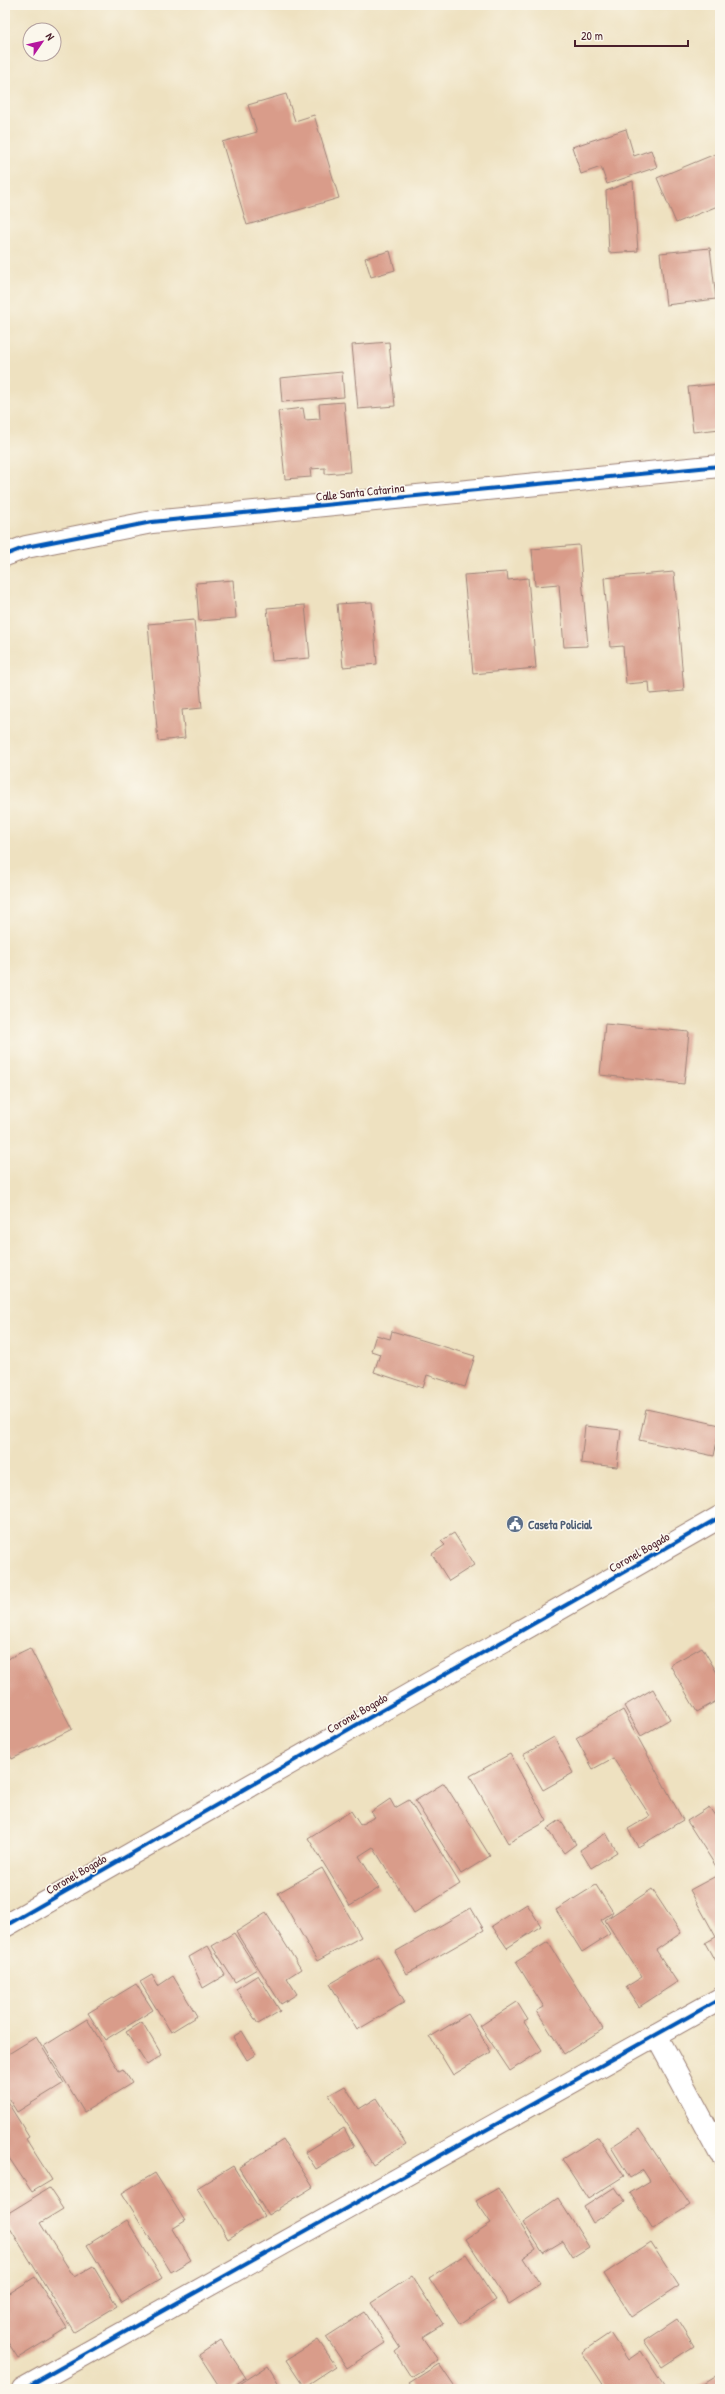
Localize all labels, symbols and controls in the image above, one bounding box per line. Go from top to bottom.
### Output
north arrow [22,22,62,62]
scale bar [575,22,688,48]
text: 20 m [581,27,603,44]
text: N [43,30,58,43]
street label: Calle Santa Catarina [315,479,405,505]
public building icon: Caseta Policial [505,1514,525,1534]
place label: Caseta Policial [528,1516,593,1533]
street label: Coronel Bogado [606,1528,673,1576]
street label: Coronel Bogado [324,1689,391,1737]
street label: Coronel Bogado [43,1850,110,1898]

